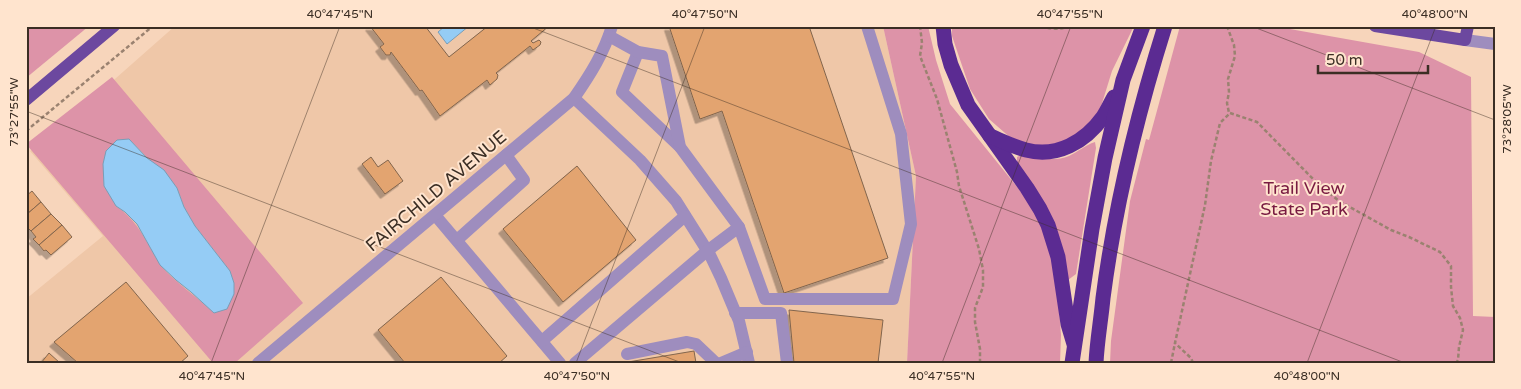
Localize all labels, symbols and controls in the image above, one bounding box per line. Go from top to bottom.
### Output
text: 40°47'45"N [307,7,373,21]
text: 40°47'50"N [672,7,738,21]
text: 40°47'55"N [1037,7,1103,21]
text: 40°48'00"N [1402,7,1468,21]
scale bar [1318,42,1428,74]
text: 50 m [1326,51,1363,69]
text: 73°27'55"W [7,77,21,147]
text: 73°28'05"W [1500,84,1514,154]
street label: FAIRCHILD AVENUE [361,126,511,256]
park label: Trail View State Park [1260,177,1348,220]
text: 40°47'45"N [179,369,245,383]
text: 40°47'50"N [544,369,610,383]
text: 40°47'55"N [909,369,975,383]
text: 40°48'00"N [1274,369,1340,383]

